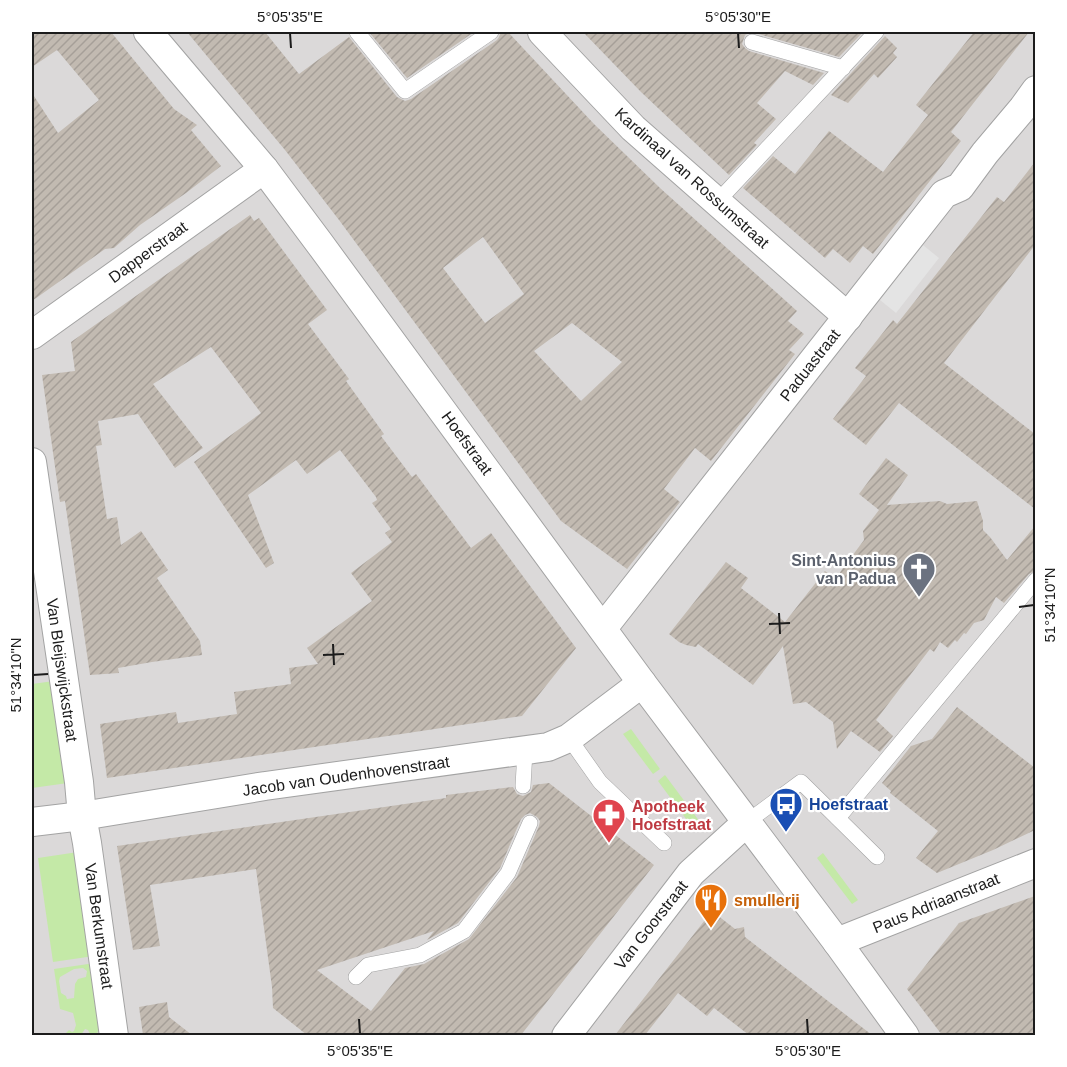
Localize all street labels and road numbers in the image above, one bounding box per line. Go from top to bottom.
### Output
street label: Kardinaal van Rossumstraat [612,104,773,252]
street label: Dapperstraat [106,218,191,286]
street label: Paduastraat [777,325,844,404]
street label: Hoefstraat [438,408,496,478]
street label: Van Bleijswijckstraat [44,597,81,743]
street label: Jacob van Oudenhovenstraat [241,753,451,799]
street label: Van Berkumstraat [82,862,116,991]
street label: Paus Adriaanstraat [870,870,1002,936]
street label: Van Goorstraat [611,877,691,973]

